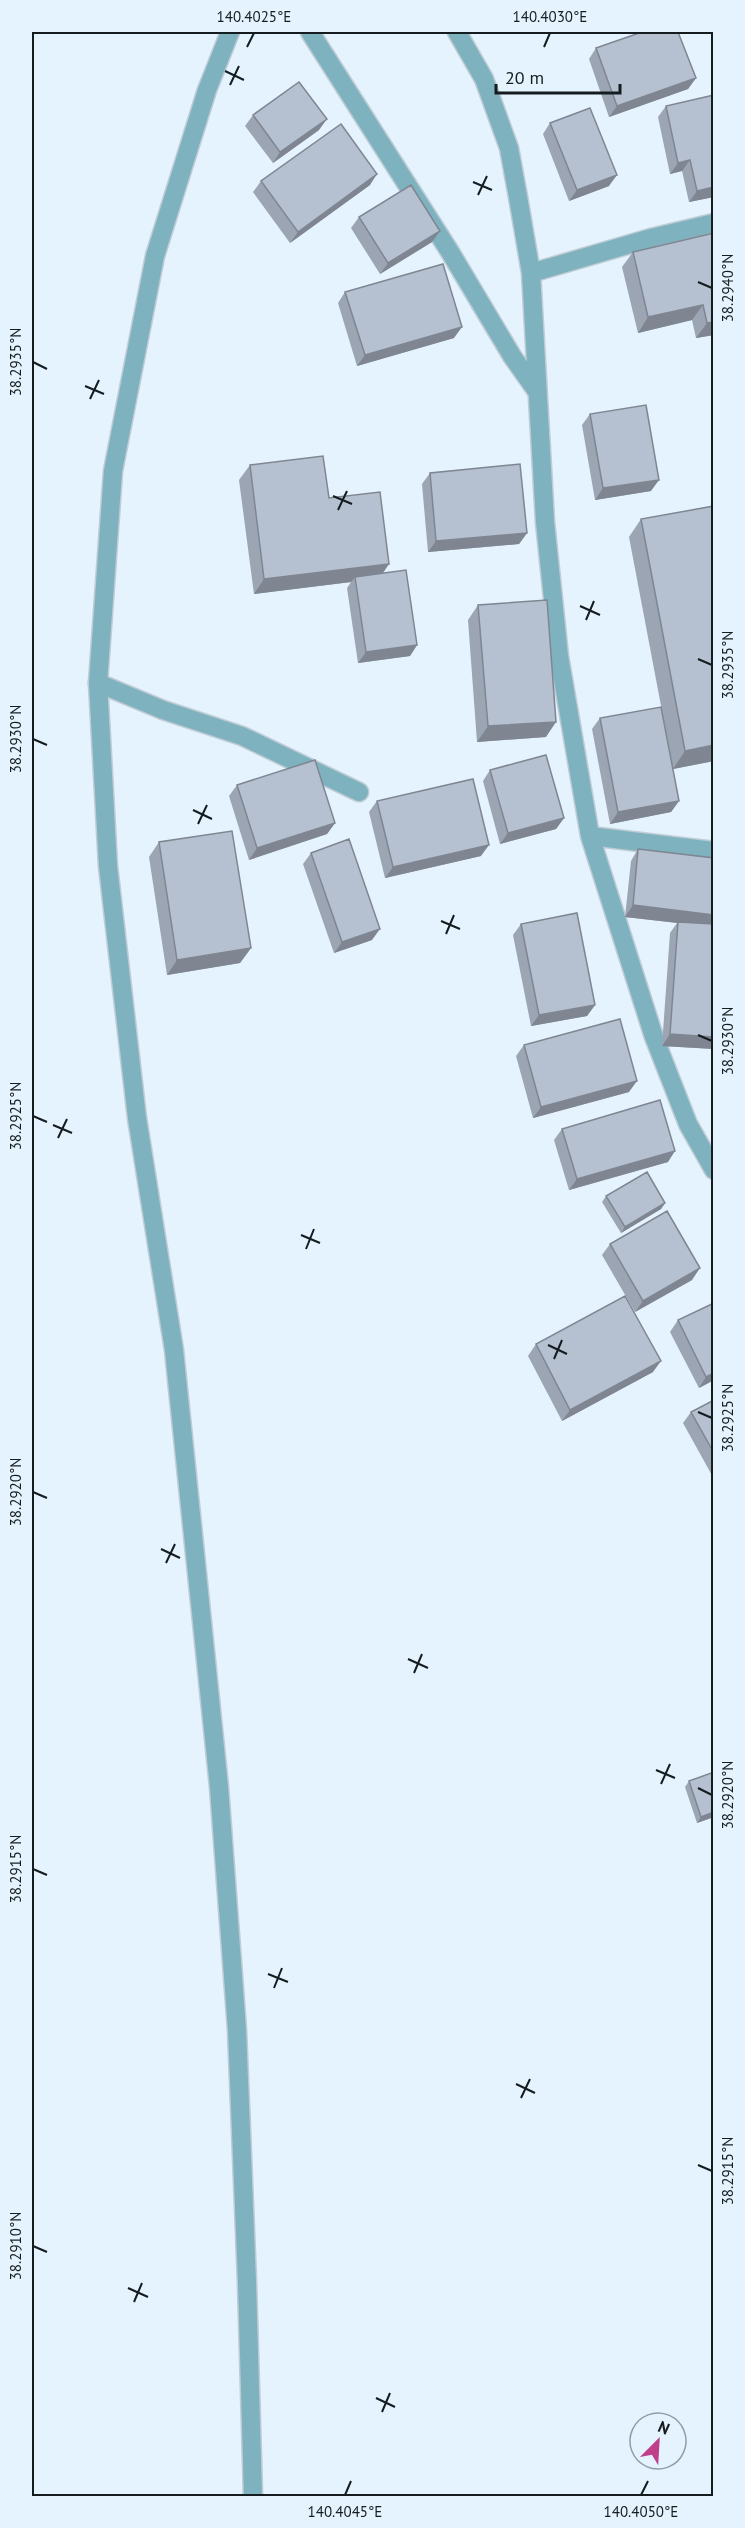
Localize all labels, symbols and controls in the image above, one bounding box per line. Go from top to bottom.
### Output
text: 140.4025°E [217,7,291,26]
text: 140.4030°E [513,7,587,26]
scale bar [496,57,620,95]
text: 20 m [505,66,544,89]
text: 38.2940°N [718,254,737,322]
text: 38.2935°N [6,328,25,396]
text: 38.2935°N [718,631,737,699]
text: 38.2930°N [6,705,25,773]
text: 38.2930°N [718,1007,737,1075]
text: 38.2925°N [6,1082,25,1150]
text: 38.2925°N [718,1384,737,1452]
text: 38.2920°N [6,1458,25,1526]
text: 38.2920°N [718,1761,737,1829]
text: 38.2915°N [6,1835,25,1903]
text: 38.2915°N [718,2137,737,2205]
text: 38.2910°N [6,2212,25,2280]
north arrow [628,2411,688,2471]
text: N [655,2416,673,2439]
text: 140.4045°E [308,2502,382,2521]
text: 140.4050°E [604,2502,678,2521]

